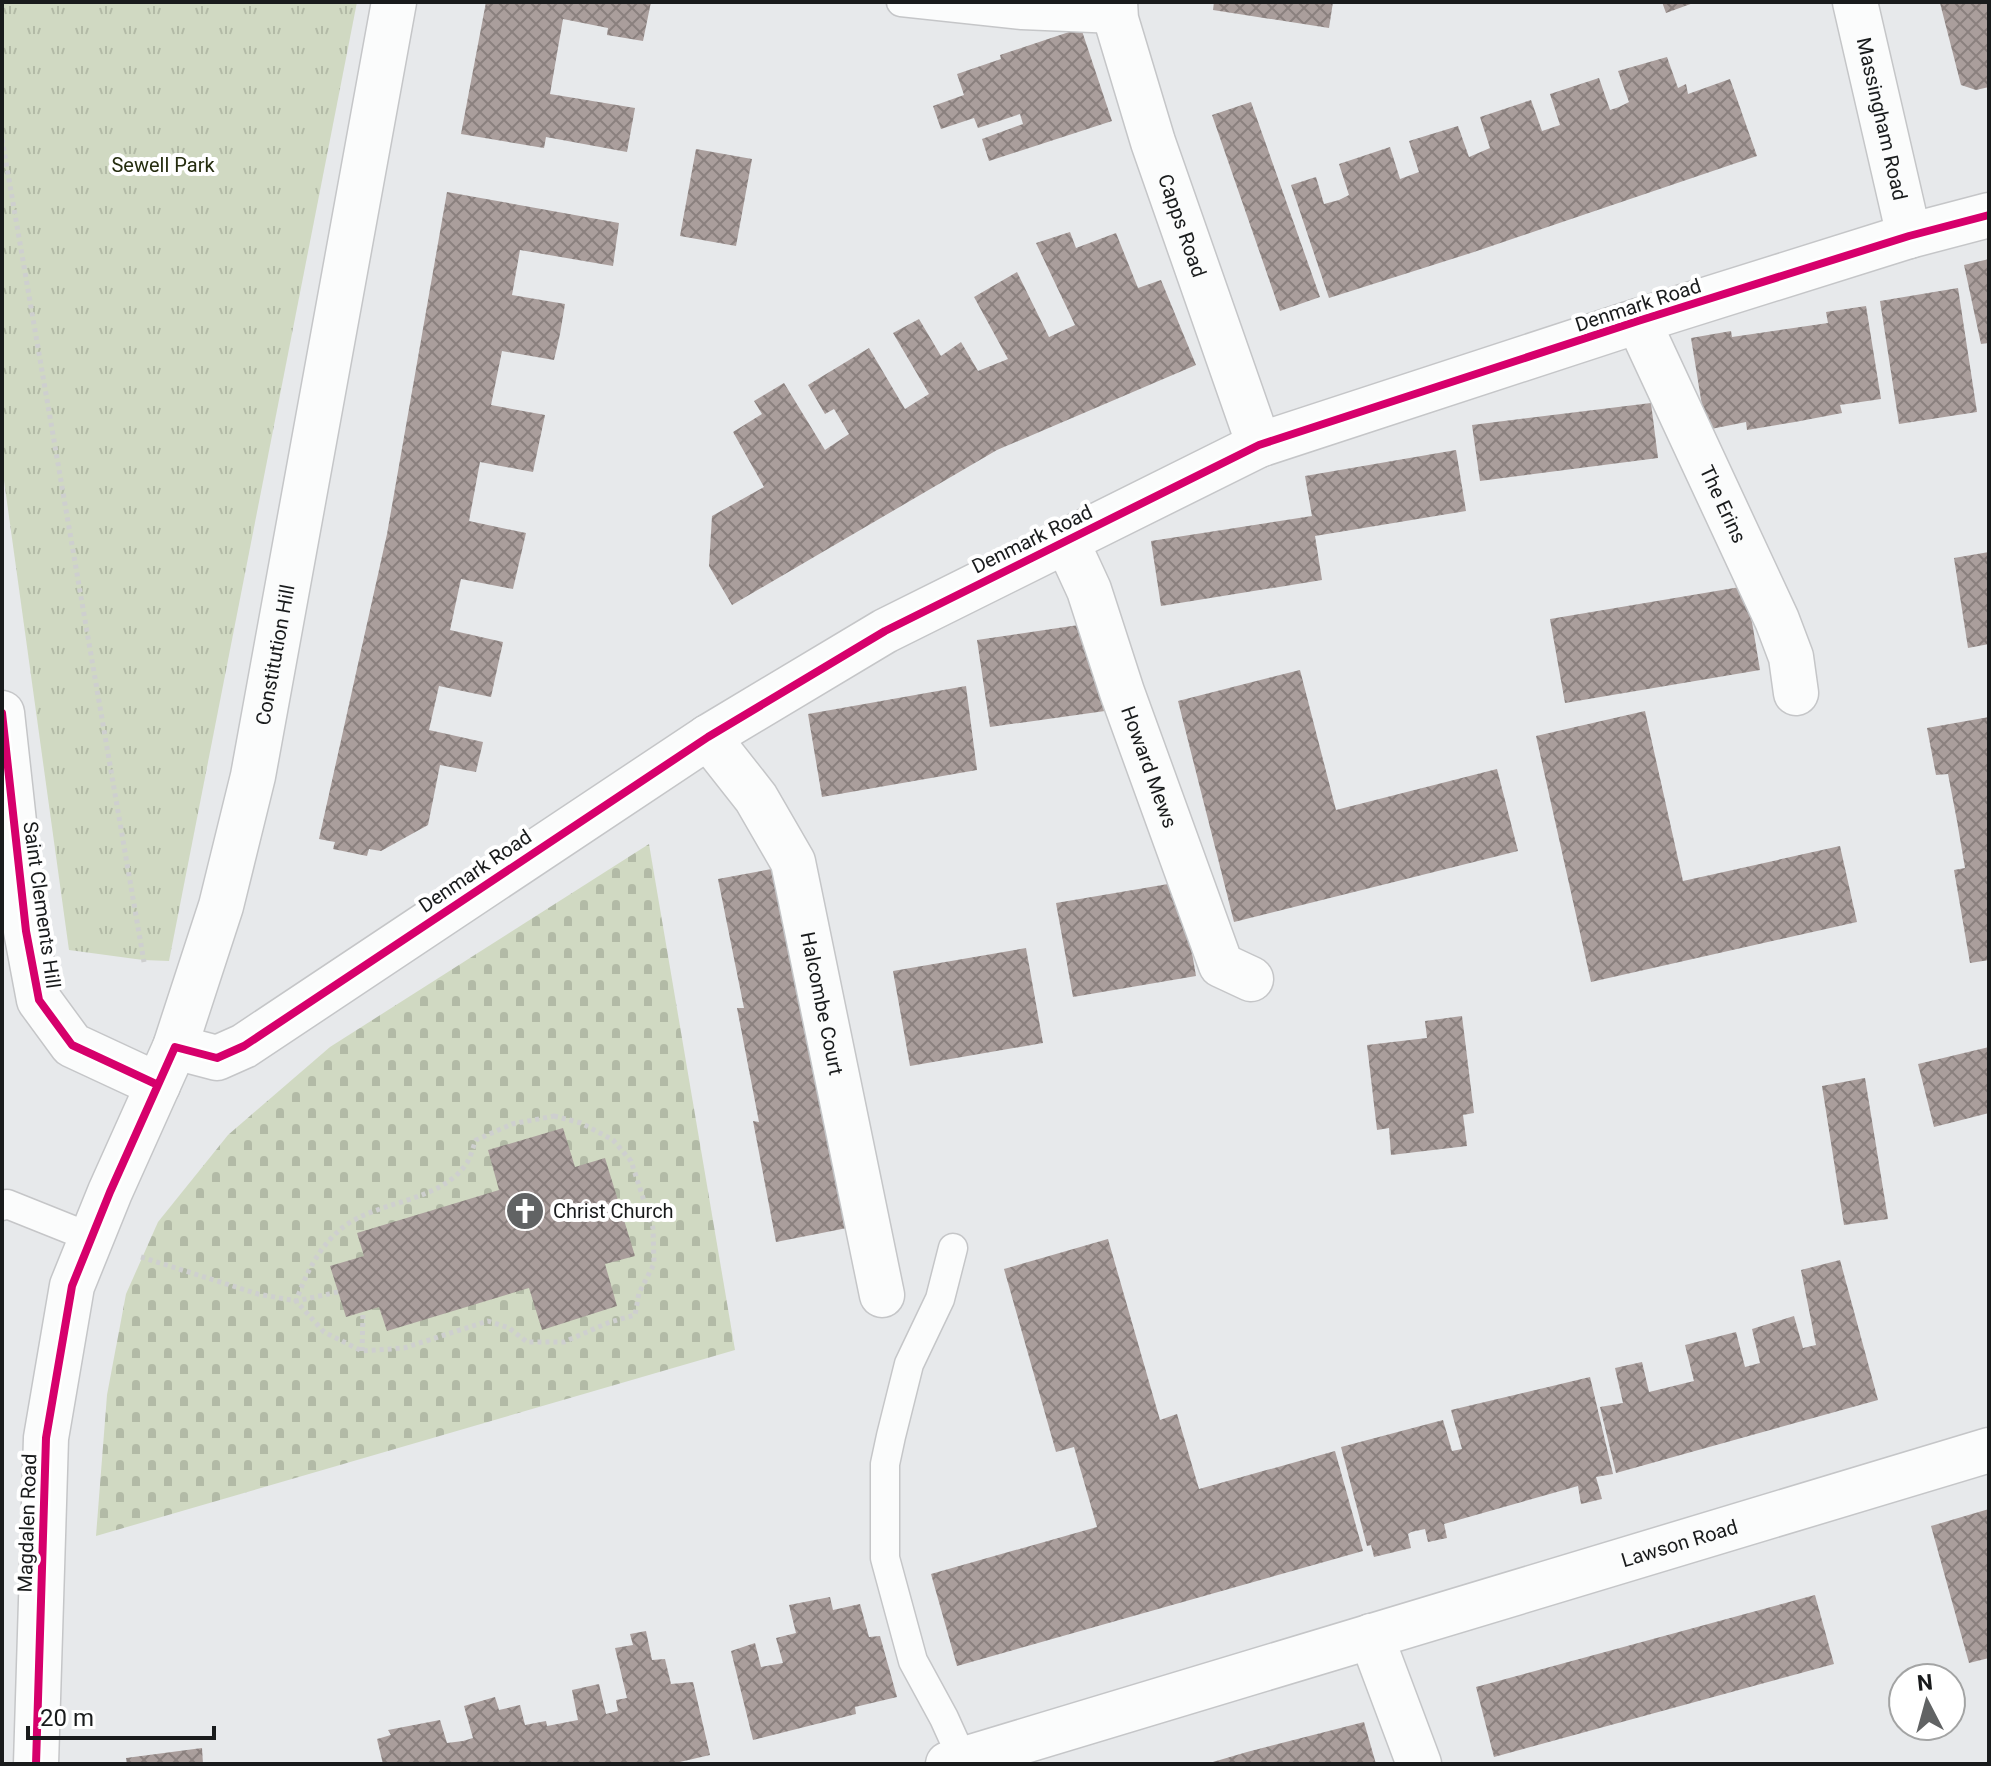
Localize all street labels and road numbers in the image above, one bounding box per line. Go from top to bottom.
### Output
street label: Massingham Road [1852,35,1912,203]
street label: Capps Road [1153,171,1211,280]
street label: Denmark Road [1572,273,1704,337]
street label: The Erins [1695,462,1752,547]
street label: Denmark Road [968,500,1096,578]
street label: Constitution Hill [250,583,300,727]
street label: Howard Mews [1116,703,1182,831]
street label: Saint Clements Hill [18,820,66,990]
street label: Denmark Road [414,824,536,918]
street label: Halcombe Court [796,930,848,1077]
street label: Magdalen Road [13,1453,41,1593]
street label: Lawson Road [1618,1515,1741,1572]

